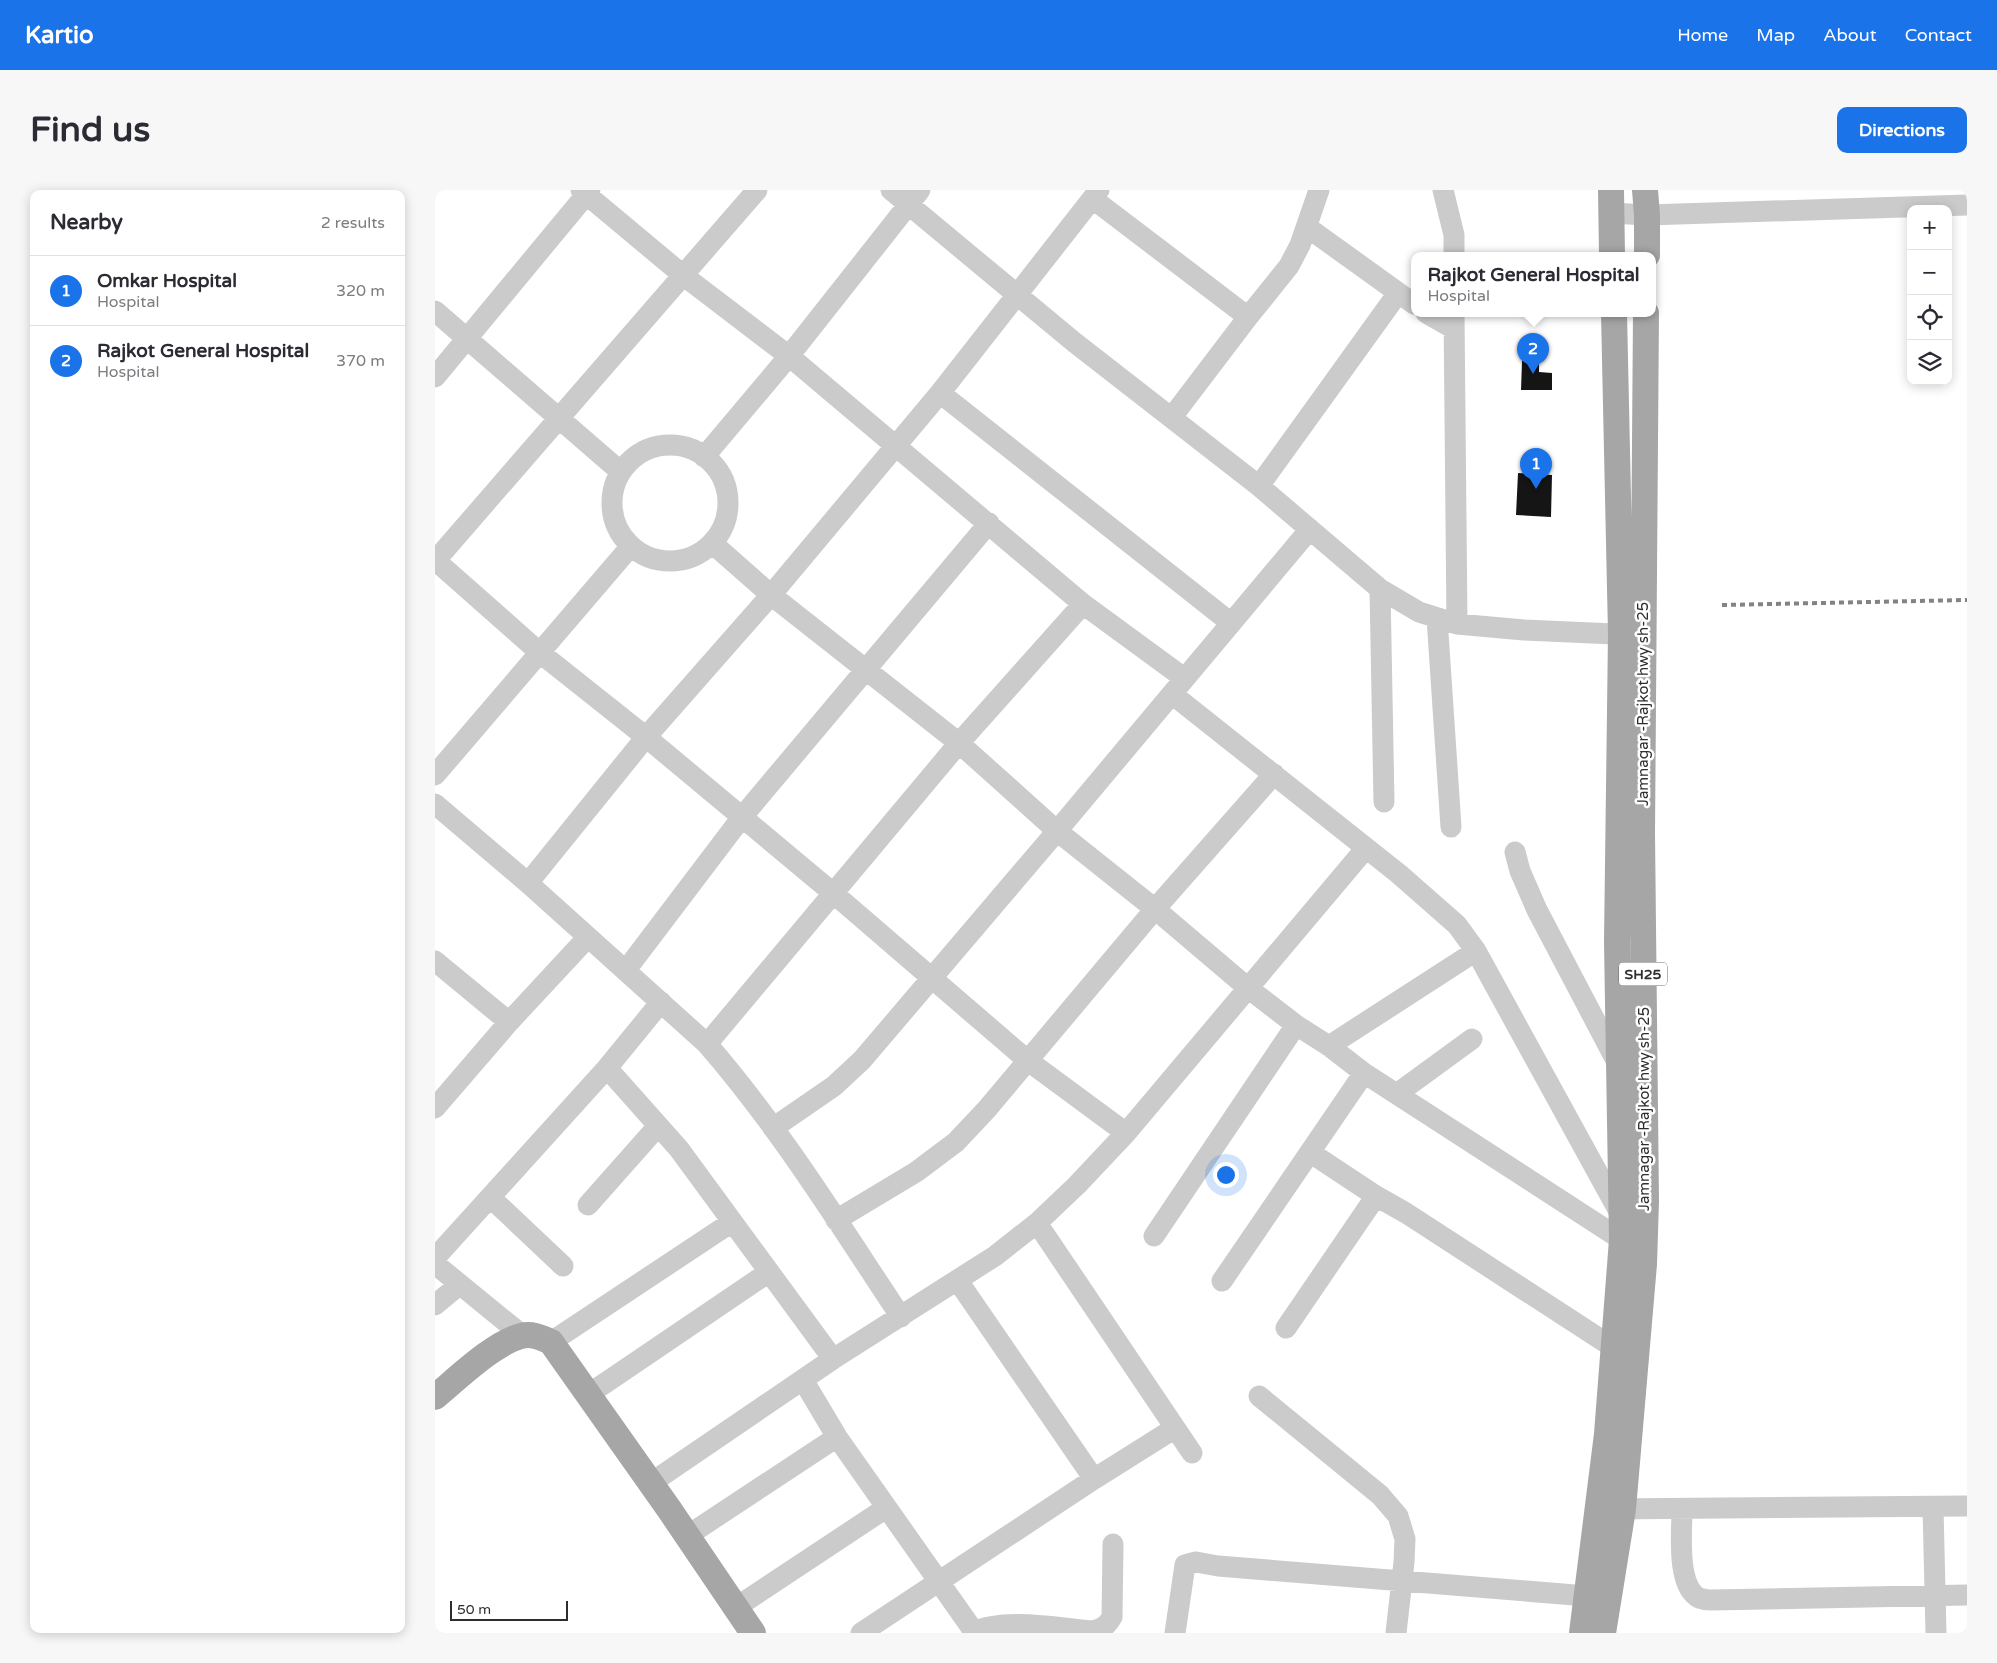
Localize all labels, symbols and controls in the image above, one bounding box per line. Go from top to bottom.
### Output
text: Kartio [25,21,94,50]
text: Home [1677,24,1728,46]
text: Map [1756,24,1795,46]
text: About [1823,24,1877,46]
text: Contact [1905,24,1972,46]
button: Directions [1837,107,1967,153]
text: Find us [30,109,150,151]
map controls [1907,205,1952,385]
button: + [1907,205,1952,250]
text: Nearby [50,210,123,235]
text: 2 results [321,213,385,233]
button: − [1907,250,1952,295]
popup [1411,252,1656,317]
text: Rajkot General Hospital [1427,264,1640,286]
text: Omkar Hospital [97,270,237,292]
text: 1 [61,281,71,301]
text: 320 m [336,281,385,301]
text: Hospital [1427,286,1490,306]
text: Hospital [97,292,159,312]
button: locate [1907,295,1952,340]
pin: 2 [1517,333,1549,374]
text: Rajkot General Hospital [97,340,309,362]
button: layers [1907,340,1952,385]
text: 2 [61,351,71,371]
text: 370 m [336,351,385,371]
text: Hospital [97,362,159,382]
pin: 1 [1520,448,1552,489]
street label: Jamnagar -Rajkot hwy sh-25 [1634,602,1652,806]
road number: SH25 [1619,962,1667,986]
street label: Jamnagar -Rajkot hwy sh-25 [1635,1007,1653,1211]
your location [1213,1162,1239,1188]
scale bar [450,1598,567,1621]
text: 50 m [457,1601,491,1618]

